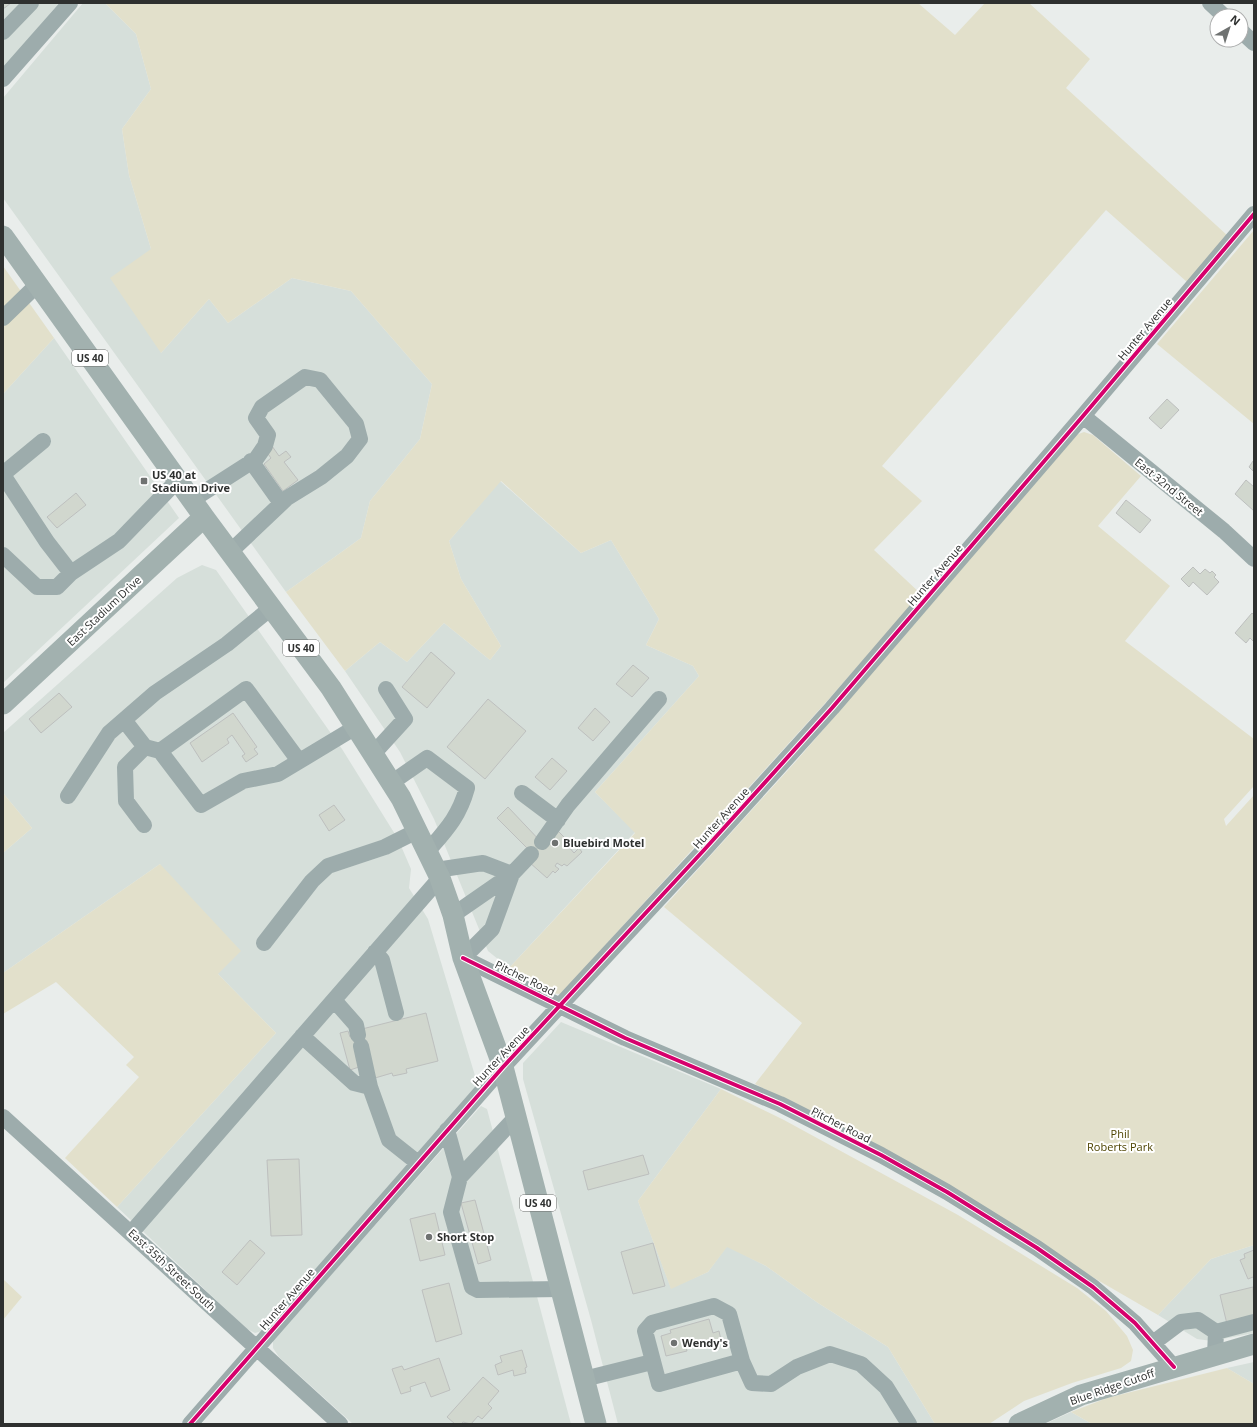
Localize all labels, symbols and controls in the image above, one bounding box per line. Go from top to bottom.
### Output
north arrow [1209,8,1249,48]
text: N [1227,11,1244,28]
street label: Hunter Avenue [1114,294,1175,363]
road number: US 40 [72,350,108,366]
street label: East 32nd Street [1132,454,1207,519]
place label: US 40 at Stadium Drive [152,467,230,495]
marker: US 40 at Stadium Drive [139,476,149,486]
street label: Hunter Avenue [904,541,966,609]
street label: East Stadium Drive [63,572,144,649]
road number: US 40 [283,640,319,656]
street label: Hunter Avenue [689,784,752,851]
place label: Bluebird Motel [563,835,644,850]
marker: Bluebird Motel [550,838,560,848]
street label: Pitcher Road [493,957,558,999]
street label: Hunter Avenue [469,1022,532,1089]
street label: Pitcher Road [809,1103,874,1146]
park label: Phil Roberts Park [1087,1126,1153,1154]
road number: US 40 [520,1195,556,1211]
street label: East 35th Street South [126,1225,219,1314]
place label: Short Stop [437,1229,494,1244]
marker: Short Stop [424,1232,434,1242]
street label: Hunter Avenue [256,1265,318,1333]
place label: Wendy's [682,1335,729,1350]
marker: Wendy's [669,1338,679,1348]
street label: Blue Ridge Cutoff [1068,1365,1157,1408]

